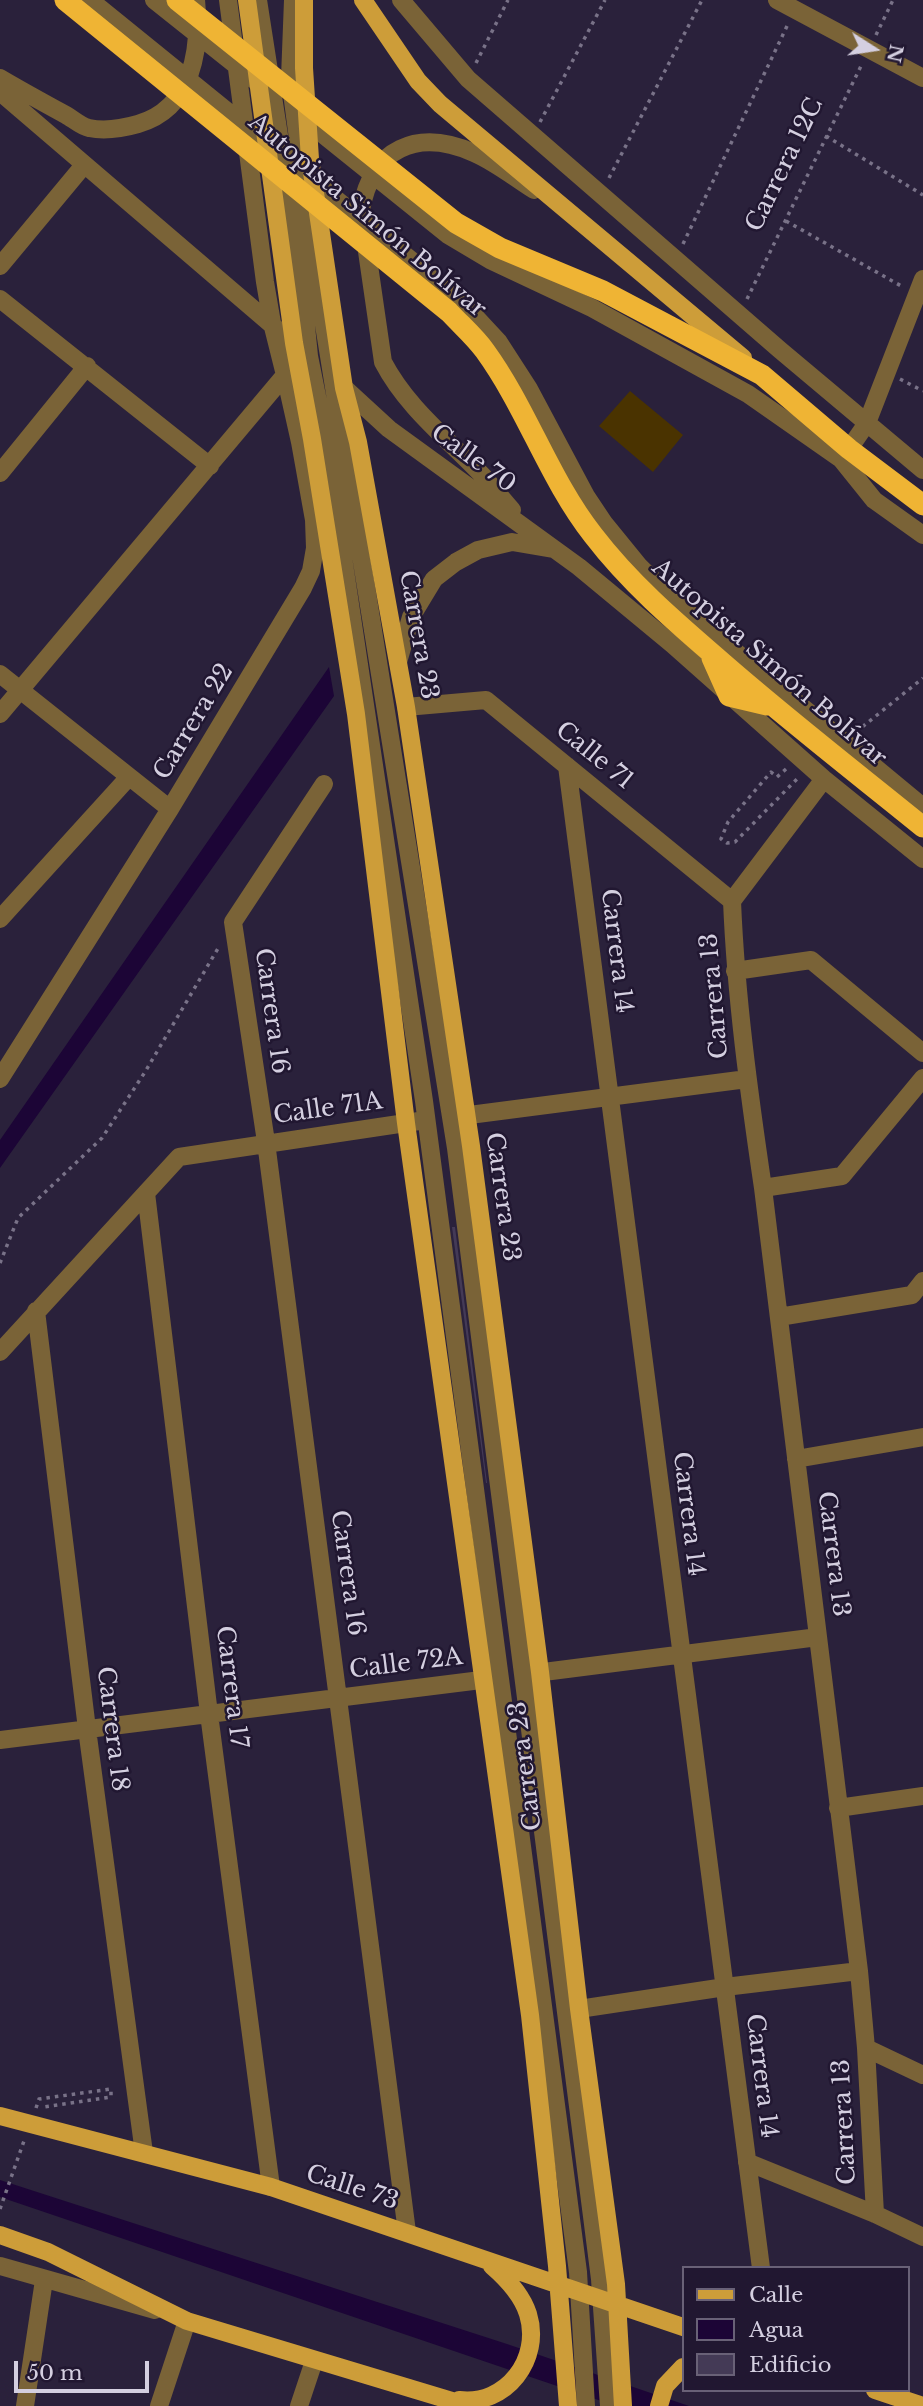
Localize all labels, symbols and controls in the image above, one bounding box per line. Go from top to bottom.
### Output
north arrow [839,14,909,84]
text: N [882,42,908,65]
street label: Carrera 12C [740,93,830,237]
street label: Autopista Simón Bolívar [242,108,492,324]
street label: Calle 70 [425,419,521,499]
street label: Autopista Simón Bolívar [646,553,892,773]
street label: Carrera 23 [393,568,443,702]
street label: Carrera 22 [148,659,240,785]
street label: Calle 71 [549,716,639,796]
street label: Carrera 14 [594,887,638,1015]
street label: Carrera 13 [695,932,735,1060]
street label: Carrera 16 [248,946,294,1076]
street label: Calle 71A [271,1087,385,1131]
street label: Carrera 23 [479,1131,525,1263]
street label: Carrera 14 [666,1450,710,1578]
street label: Carrera 13 [811,1490,855,1618]
street label: Carrera 16 [324,1508,370,1638]
street label: Carrera 17 [209,1624,253,1750]
street label: Calle 72A [348,1643,464,1685]
street label: Carrera 18 [90,1665,134,1793]
street label: Carrera 23 [504,1700,548,1832]
street label: Carrera 14 [739,2012,783,2140]
street label: Carrera 13 [827,2058,863,2186]
street label: Calle 73 [302,2160,402,2216]
legend [682,2266,909,2392]
text: Calle [749,2282,803,2308]
text: Agua [749,2317,804,2343]
scale bar [18,2346,152,2390]
text: Edificio [749,2352,831,2378]
text: 50 m [27,2360,82,2386]

